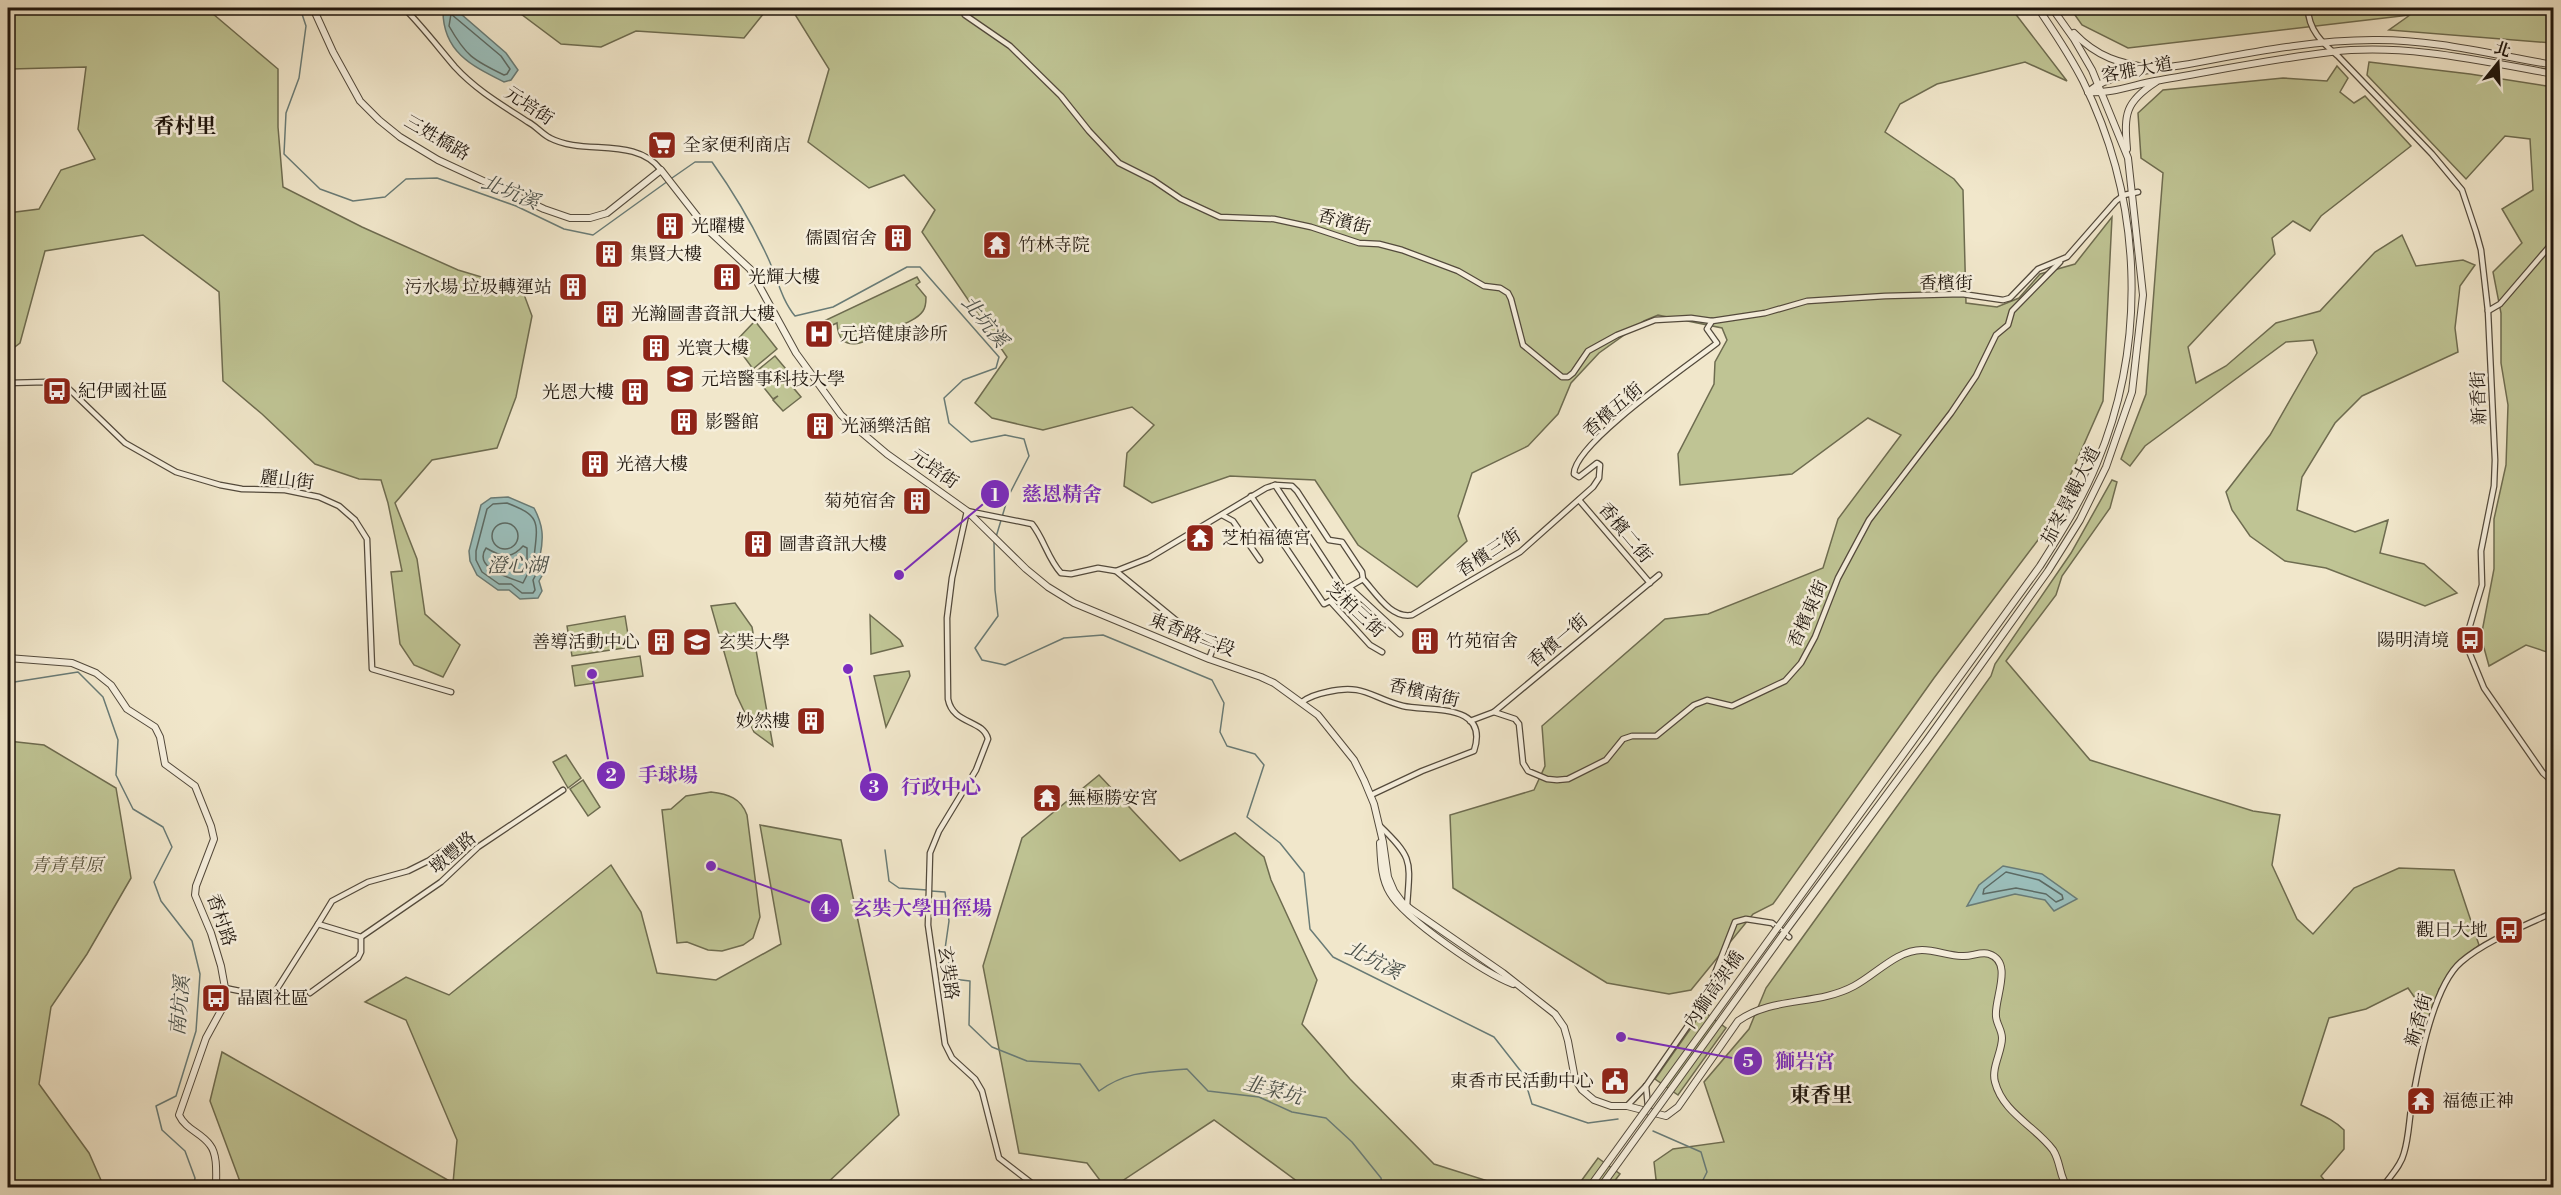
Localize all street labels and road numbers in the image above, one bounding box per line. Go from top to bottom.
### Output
street label: 客雅大道 [2100,52,2174,88]
street label: 元培街 [500,81,558,131]
street label: 三姓橋路 [400,110,474,166]
street label: 香濱街 [1315,204,1373,240]
street label: 香檳街 [1919,272,1973,295]
street label: 新香街 [2467,371,2491,425]
street label: 香檳五街 [1578,378,1648,442]
street label: 茄苳景觀大道 [2036,443,2106,549]
street label: 元培街 [905,444,963,494]
street label: 麗山街 [259,465,315,495]
street label: 香檳二街 [1593,498,1657,568]
street label: 香檳三街 [1453,524,1525,582]
street label: 香檳東街 [1783,576,1833,652]
street label: 芝柏三街 [1321,577,1389,643]
street label: 東香路二段 [1146,608,1238,662]
street label: 香檳一街 [1523,609,1593,673]
street label: 香檳南街 [1386,674,1462,712]
street label: 墩豐路 [425,827,481,879]
street label: 香村路 [201,891,241,949]
street label: 玄奘路 [933,945,963,1001]
street label: 內獅高架橋 [1679,947,1749,1033]
street label: 新香街 [2401,991,2437,1049]

